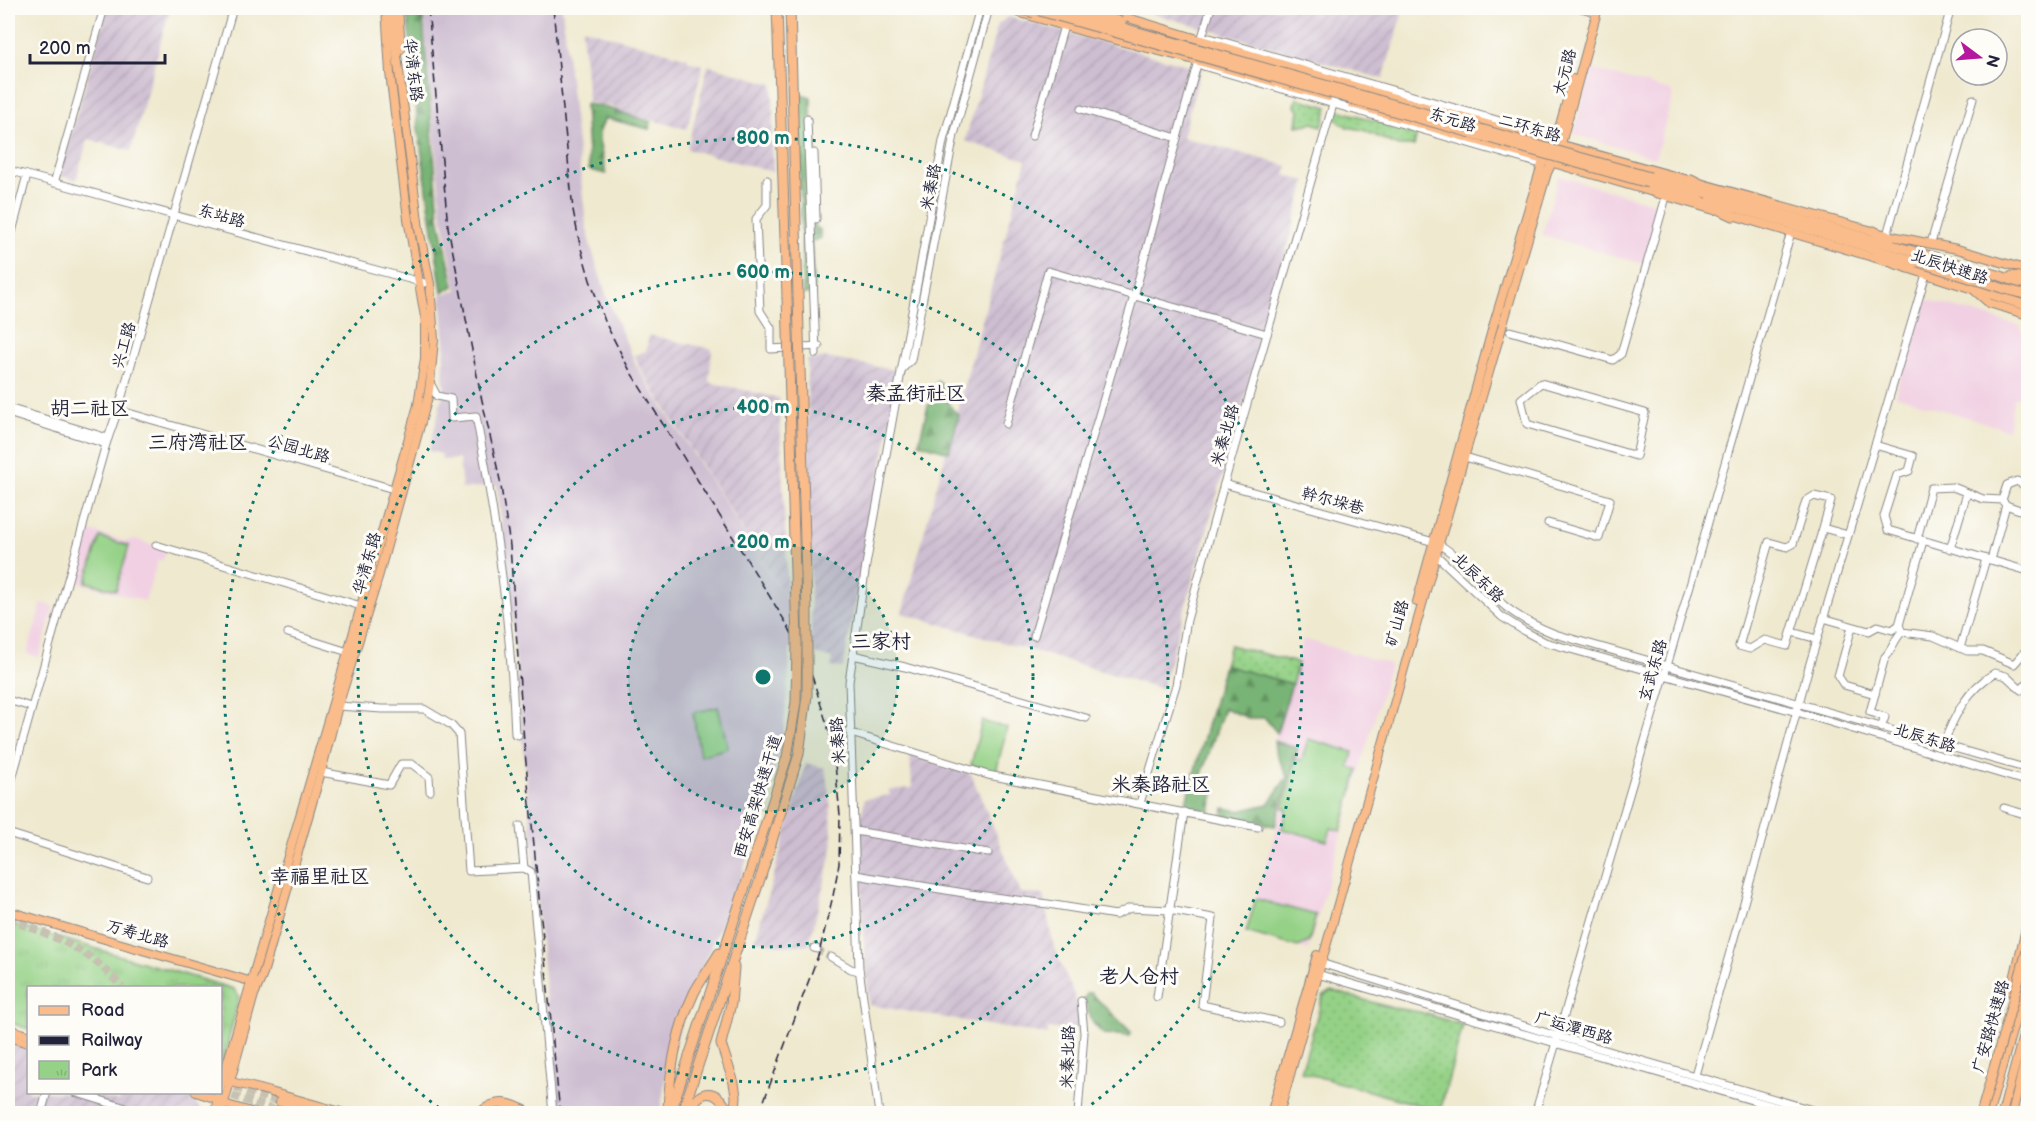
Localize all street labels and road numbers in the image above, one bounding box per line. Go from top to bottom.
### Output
street label: 华清东路 [399,37,426,103]
street label: 太元路 [1550,47,1581,98]
street label: 东元路 [1427,104,1478,137]
street label: 二环东路 [1496,110,1563,146]
street label: 米秦路 [918,162,945,213]
street label: 东站路 [196,201,247,232]
street label: 北辰快速路 [1909,246,1991,289]
street label: 兴工路 [109,320,140,371]
street label: 米秦北路 [1207,402,1243,469]
street label: 公园北路 [265,431,332,467]
street label: 幹尔垛巷 [1299,484,1366,519]
street label: 华清东路 [349,530,385,597]
street label: 北辰东路 [1448,549,1508,607]
street label: 矿山路 [1382,598,1413,649]
street label: 玄武东路 [1635,637,1671,704]
street label: 米秦路 [827,716,850,766]
street label: 北辰东路 [1891,720,1958,757]
street label: 西安高架快速干道 [731,732,786,860]
street label: 万寿北路 [104,916,171,952]
street label: 广安路快速路 [1969,978,2014,1075]
street label: 广运潭西路 [1533,1008,1615,1049]
street label: 米秦北路 [1058,1025,1079,1089]

